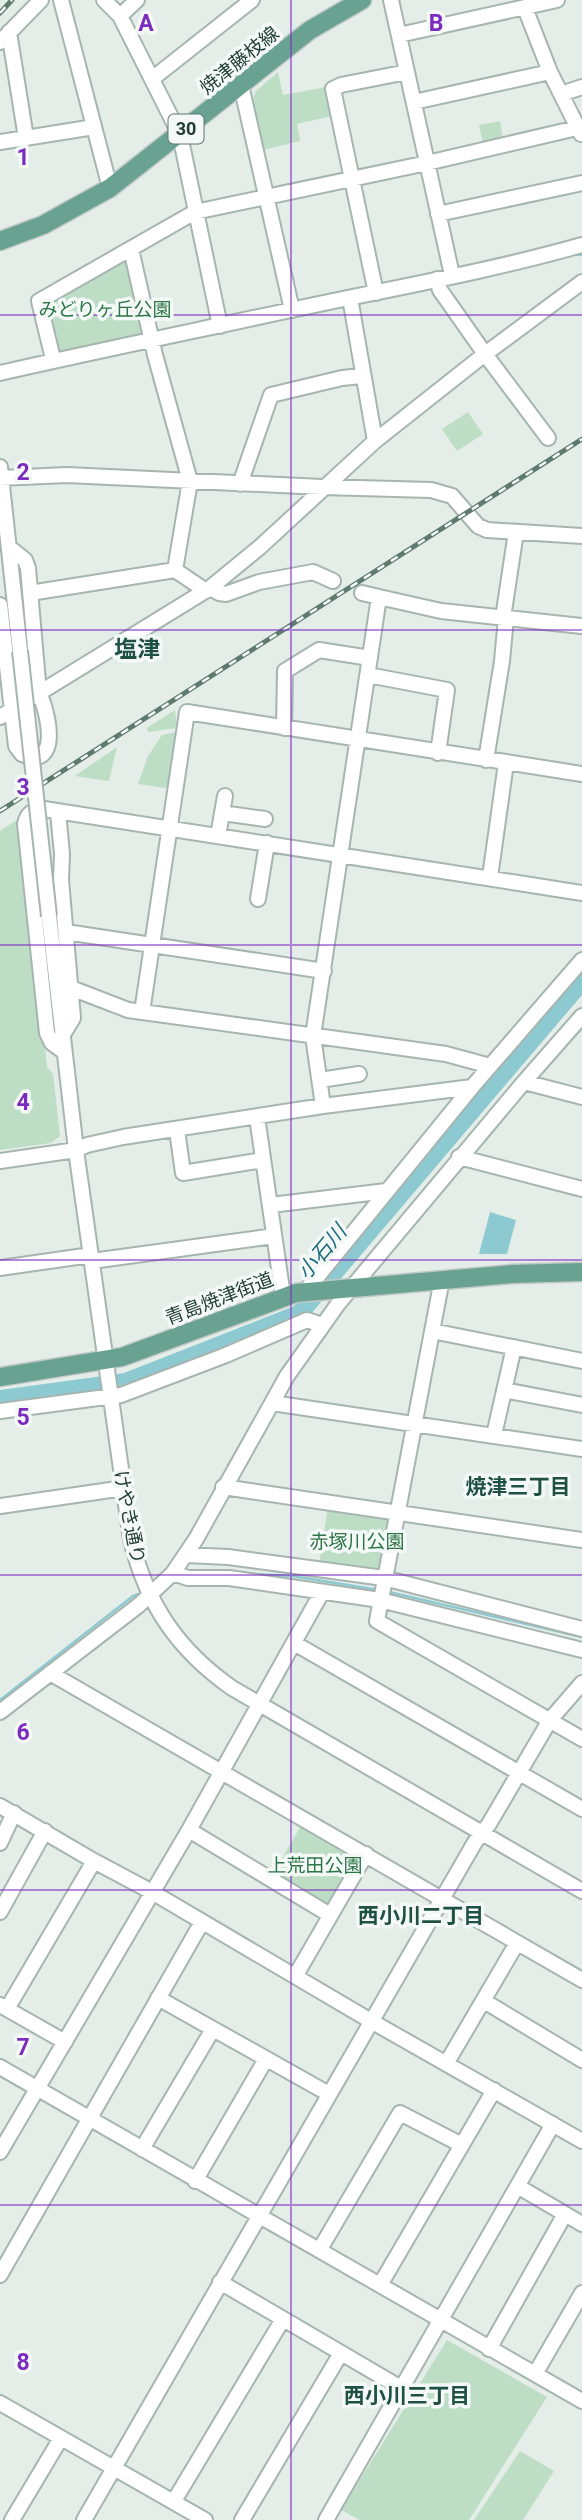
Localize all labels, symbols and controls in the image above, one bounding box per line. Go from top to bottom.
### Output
text: A [138,10,154,37]
text: B [429,10,443,37]
street label: 焼津藤枝線 [195,22,283,99]
road number: 30 [168,114,204,144]
text: 1 [16,144,30,171]
park label: みどりヶ丘公園 [38,298,172,321]
text: 2 [16,459,30,486]
district label: 塩津 [114,636,160,663]
text: 3 [16,774,30,801]
text: 4 [16,1089,30,1116]
water label: 小石川 [293,1219,353,1284]
street label: 青島焼津街道 [162,1267,277,1330]
text: 5 [16,1404,30,1431]
street label: けやき通り [109,1468,150,1566]
district label: 焼津三丁目 [466,1475,571,1499]
park label: 赤塚川公園 [309,1530,405,1553]
text: 6 [16,1719,30,1746]
park label: 上荒田公園 [267,1854,363,1877]
district label: 西小川二丁目 [358,1904,484,1928]
text: 7 [16,2034,30,2061]
text: 8 [16,2349,30,2376]
district label: 西小川三丁目 [344,2384,470,2408]

